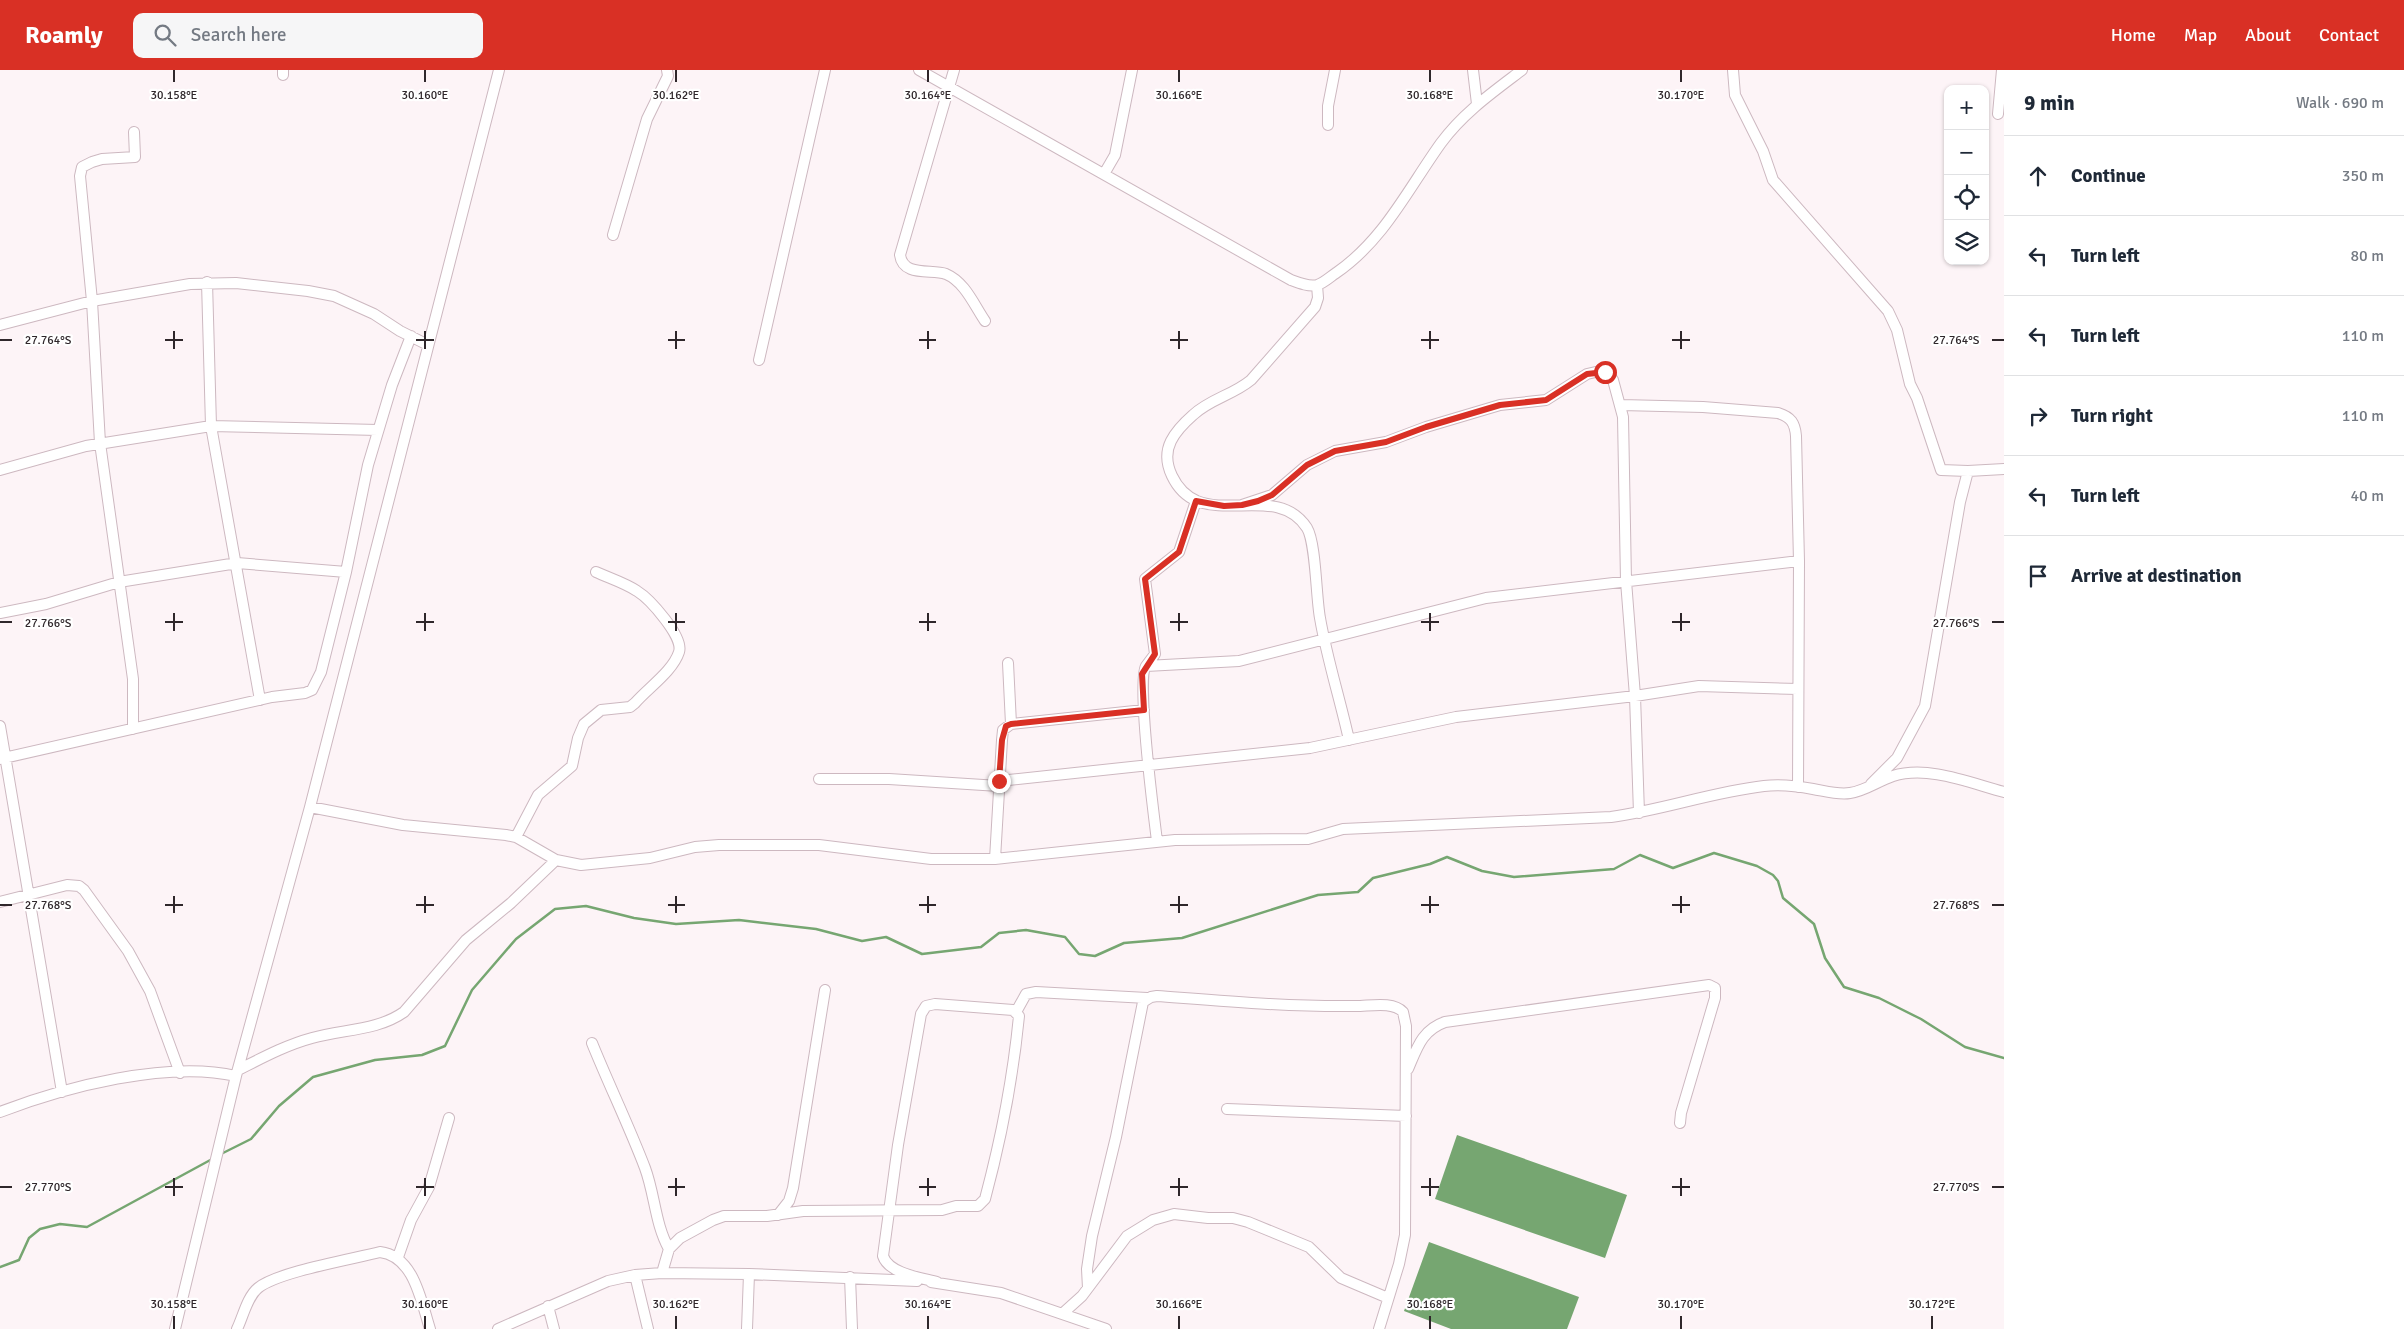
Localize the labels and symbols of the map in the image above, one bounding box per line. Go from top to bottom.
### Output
text: 30.158°E [151,88,198,103]
text: 30.160°E [402,88,449,103]
text: 30.162°E [653,88,700,103]
text: 30.164°E [905,88,952,103]
text: 30.166°E [1156,88,1203,103]
text: 30.168°E [1407,88,1454,103]
text: 30.170°E [1658,88,1705,103]
text: 27.764°S [25,333,72,348]
text: 27.764°S [1933,333,1980,348]
route start [1594,361,1617,384]
text: 27.766°S [25,616,72,631]
text: 27.766°S [1933,616,1980,631]
route end [988,770,1011,793]
text: 27.768°S [25,898,72,913]
text: 27.768°S [1933,898,1980,913]
text: 27.770°S [25,1180,72,1195]
text: 27.770°S [1933,1180,1980,1195]
text: 30.158°E [151,1297,198,1312]
text: 30.160°E [402,1297,449,1312]
text: 30.162°E [653,1297,700,1312]
text: 30.164°E [905,1297,952,1312]
text: 30.166°E [1156,1297,1203,1312]
text: 30.168°E [1407,1297,1454,1312]
text: 30.170°E [1658,1297,1705,1312]
text: 30.172°E [1909,1297,1956,1312]

